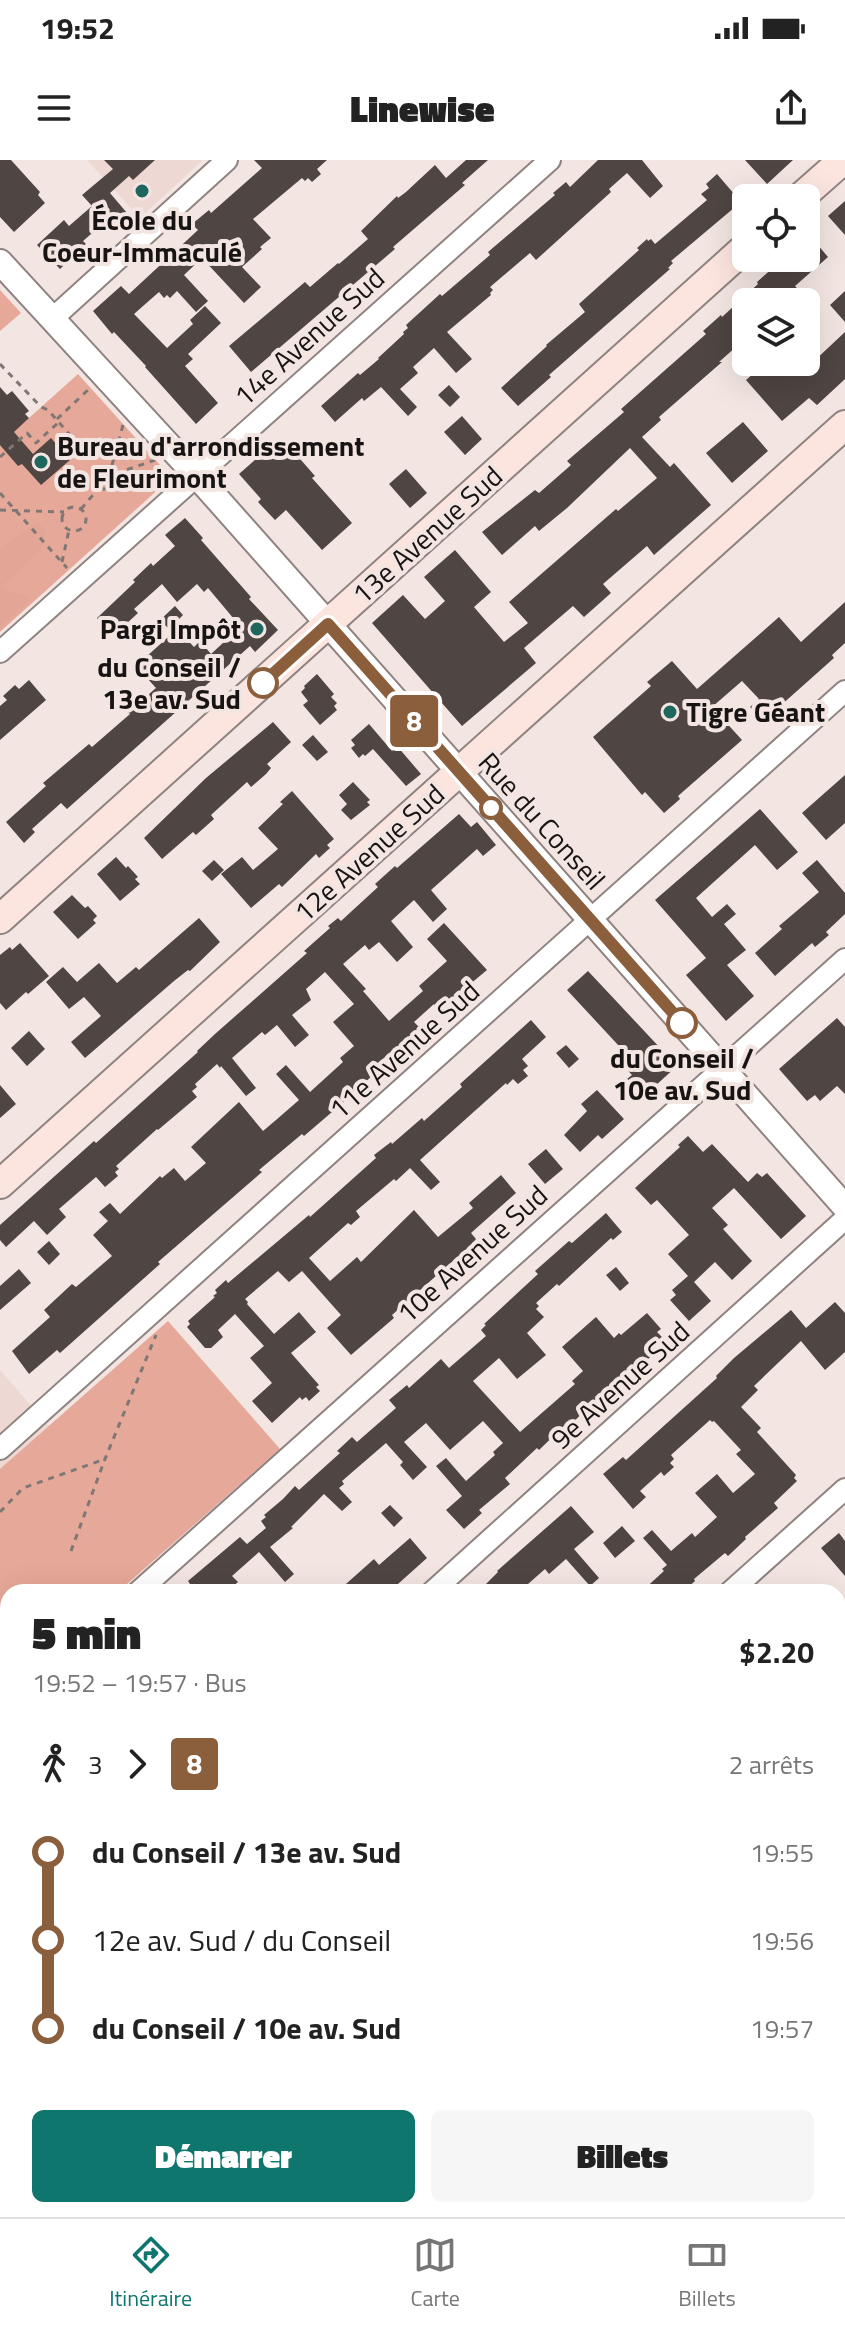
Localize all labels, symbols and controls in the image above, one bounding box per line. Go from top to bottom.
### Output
text: 19:52 [40,5,115,51]
text: Linewise [350,81,495,136]
icon: menu [32,86,76,130]
icon: share [769,86,813,130]
marker: École du Coeur-Immaculé [133,182,151,200]
map controls [732,184,820,376]
button: locate [732,184,820,272]
place label: École du Coeur-Immaculé [42,198,242,273]
street label: 14e Avenue Sud [224,257,394,416]
button: layers [732,288,820,376]
place label: Bureau d'arrondissement de Fleurimont [57,424,365,499]
marker: Bureau d'arrondissement de Fleurimont [32,453,50,471]
street label: 13e Avenue Sud [342,455,512,614]
place label: Pargi Impôt [100,607,241,650]
marker: Pargi Impôt [248,620,266,638]
place label: du Conseil / 13e av. Sud [97,645,241,720]
marker: du Conseil / 13e av. Sud [248,668,278,698]
place label: Tigre Géant [686,690,825,733]
line badge: 8 [388,695,440,747]
text: 8 [406,699,422,742]
marker: Tigre Géant [661,703,679,721]
street label: Rue du Conseil [469,742,616,899]
street label: 12e Avenue Sud [284,773,454,932]
unlabelled marker [480,797,502,819]
street label: 11e Avenue Sud [319,970,489,1129]
marker: du Conseil / 10e av. Sud [667,1008,697,1038]
place label: du Conseil / 10e av. Sud [610,1036,754,1111]
street label: 10e Avenue Sud [387,1174,557,1333]
street label: 9e Avenue Sud [540,1310,699,1459]
text: 5 min [32,1599,141,1666]
text: $2.20 [739,1629,814,1675]
text: 19:52 – 19:57 · Bus [32,1663,247,1702]
icon: walk [32,1742,76,1786]
icon: forward [115,1742,159,1786]
text: 8 [187,1742,202,1785]
text: 3 [88,1745,103,1784]
text: 2 arrêts [729,1745,814,1784]
text: du Conseil / 13e av. Sud [92,1829,401,1875]
text: 19:55 [750,1833,814,1872]
text: 12e av. Sud / du Conseil [92,1917,391,1963]
text: 19:56 [750,1921,814,1960]
text: du Conseil / 10e av. Sud [92,2005,401,2051]
text: 19:57 [750,2009,814,2048]
button: Démarrer [32,2110,415,2202]
button: Billets [431,2110,814,2202]
tab: Itinéraire [109,2233,192,2315]
tab: Carte [410,2233,460,2315]
tab: Billets [678,2233,736,2315]

